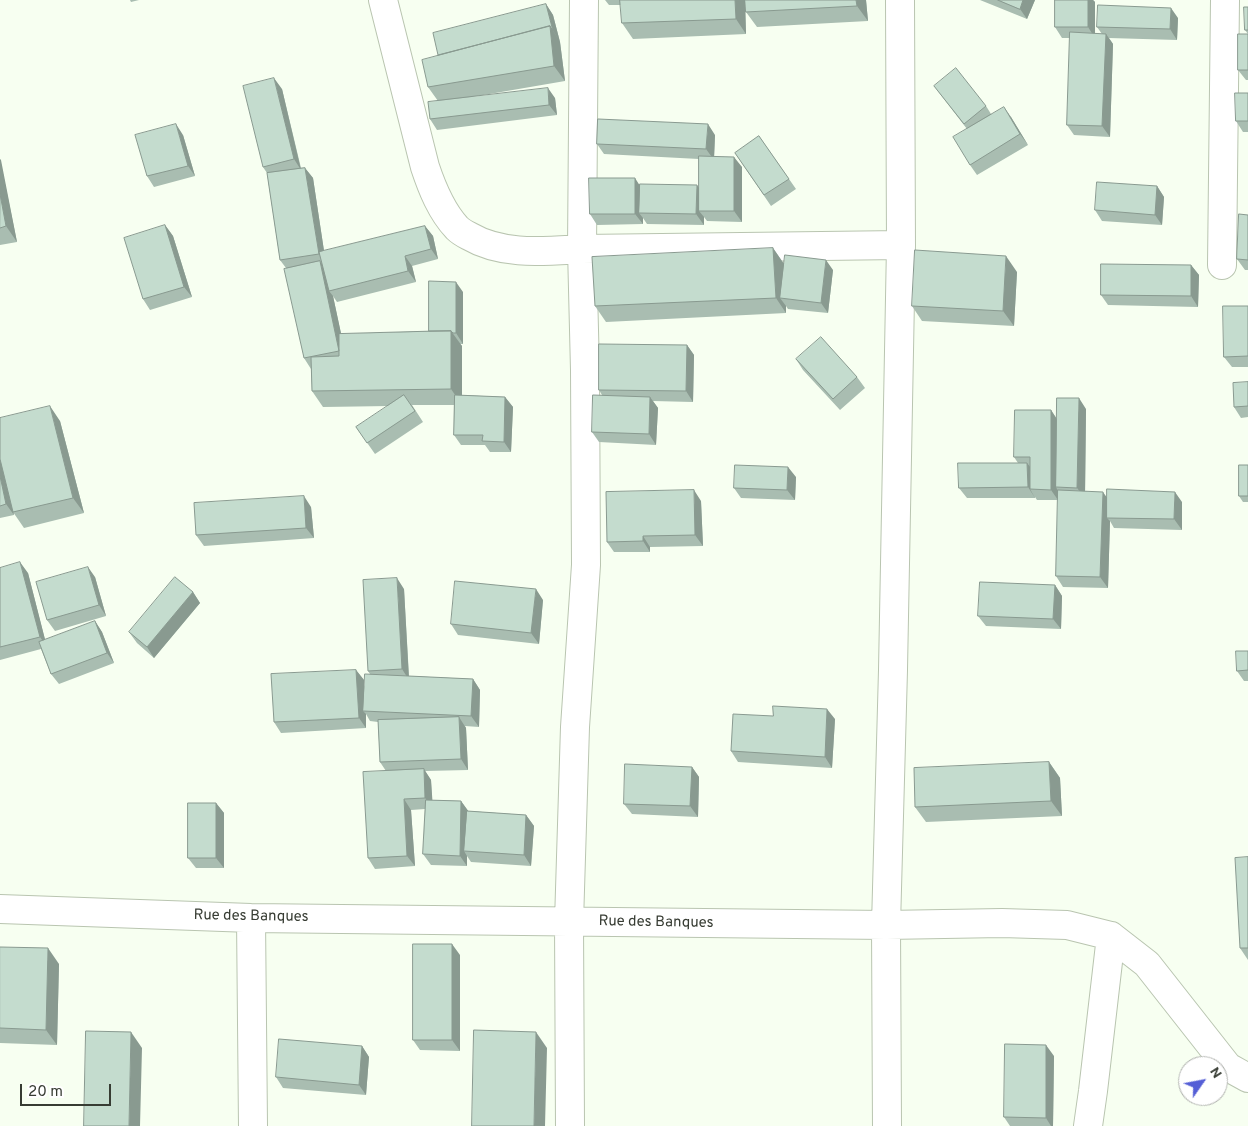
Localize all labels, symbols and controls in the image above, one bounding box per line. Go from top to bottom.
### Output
street label: Rue des Banques [193,907,309,927]
street label: Rue des Banques [598,913,714,933]
north arrow [1178,1056,1228,1106]
text: N [1205,1064,1225,1082]
scale bar [22,1074,114,1106]
text: 20 m [28,1083,63,1102]

